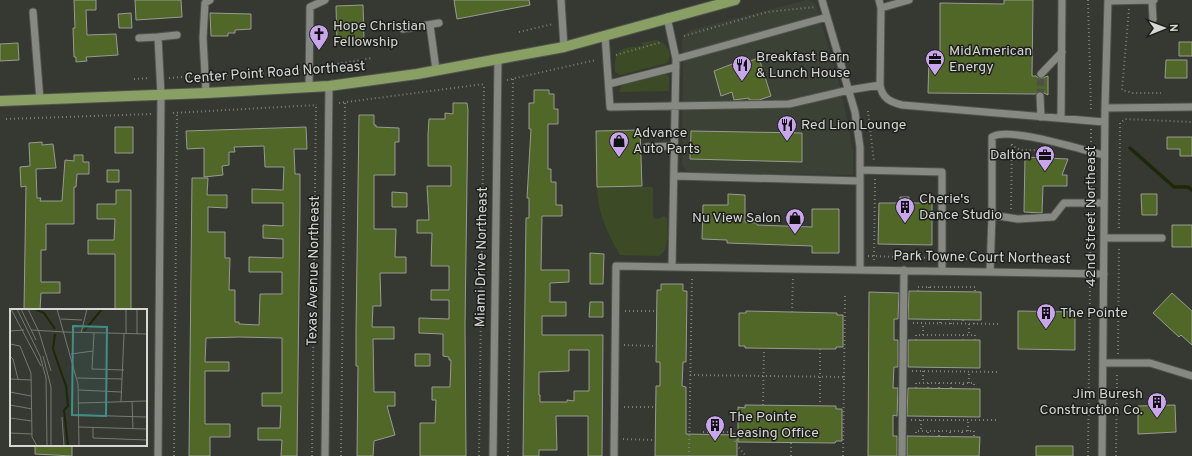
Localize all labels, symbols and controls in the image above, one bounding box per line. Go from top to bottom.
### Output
north arrow [1144,8,1184,48]
place label: Hope Christian Fellowship [333,18,426,51]
church icon: Hope Christian Fellowship [308,23,330,51]
text: N [1166,24,1180,32]
place label: MidAmerican Energy [949,43,1032,76]
office icon: MidAmerican Energy [924,48,946,76]
place label: Breakfast Barn & Lunch House [756,49,850,82]
restaurant icon: Breakfast Barn & Lunch House [731,54,753,82]
street label: Center Point Road Northeast [184,58,366,88]
restaurant icon: Red Lion Lounge [776,114,798,142]
place label: Red Lion Lounge [801,117,906,134]
place label: Advance Auto Parts [633,125,700,158]
shop icon: Advance Auto Parts [608,130,630,158]
office icon: Dalton [1034,144,1056,172]
street label: 42nd Street Northeast [1083,145,1100,287]
place label: Dalton [990,147,1031,164]
street label: Miami Drive Northeast [472,187,492,327]
place label: Cherie's Dance Studio [919,191,1002,224]
street label: Texas Avenue Northeast [304,196,324,346]
building icon: Cherie's Dance Studio [894,196,916,224]
shop icon: Nu View Salon [784,207,806,235]
place label: Nu View Salon [692,210,781,227]
street label: Park Towne Court Northeast [893,248,1071,268]
building icon: The Pointe [1035,302,1057,330]
place label: The Pointe [1060,305,1128,322]
inset map [10,309,147,446]
place label: Jim Buresh Construction Co. [1040,386,1143,419]
building icon: Jim Buresh Construction Co. [1146,391,1168,419]
place label: The Pointe Leasing Office [729,409,819,442]
building icon: The Pointe Leasing Office [704,414,726,442]

